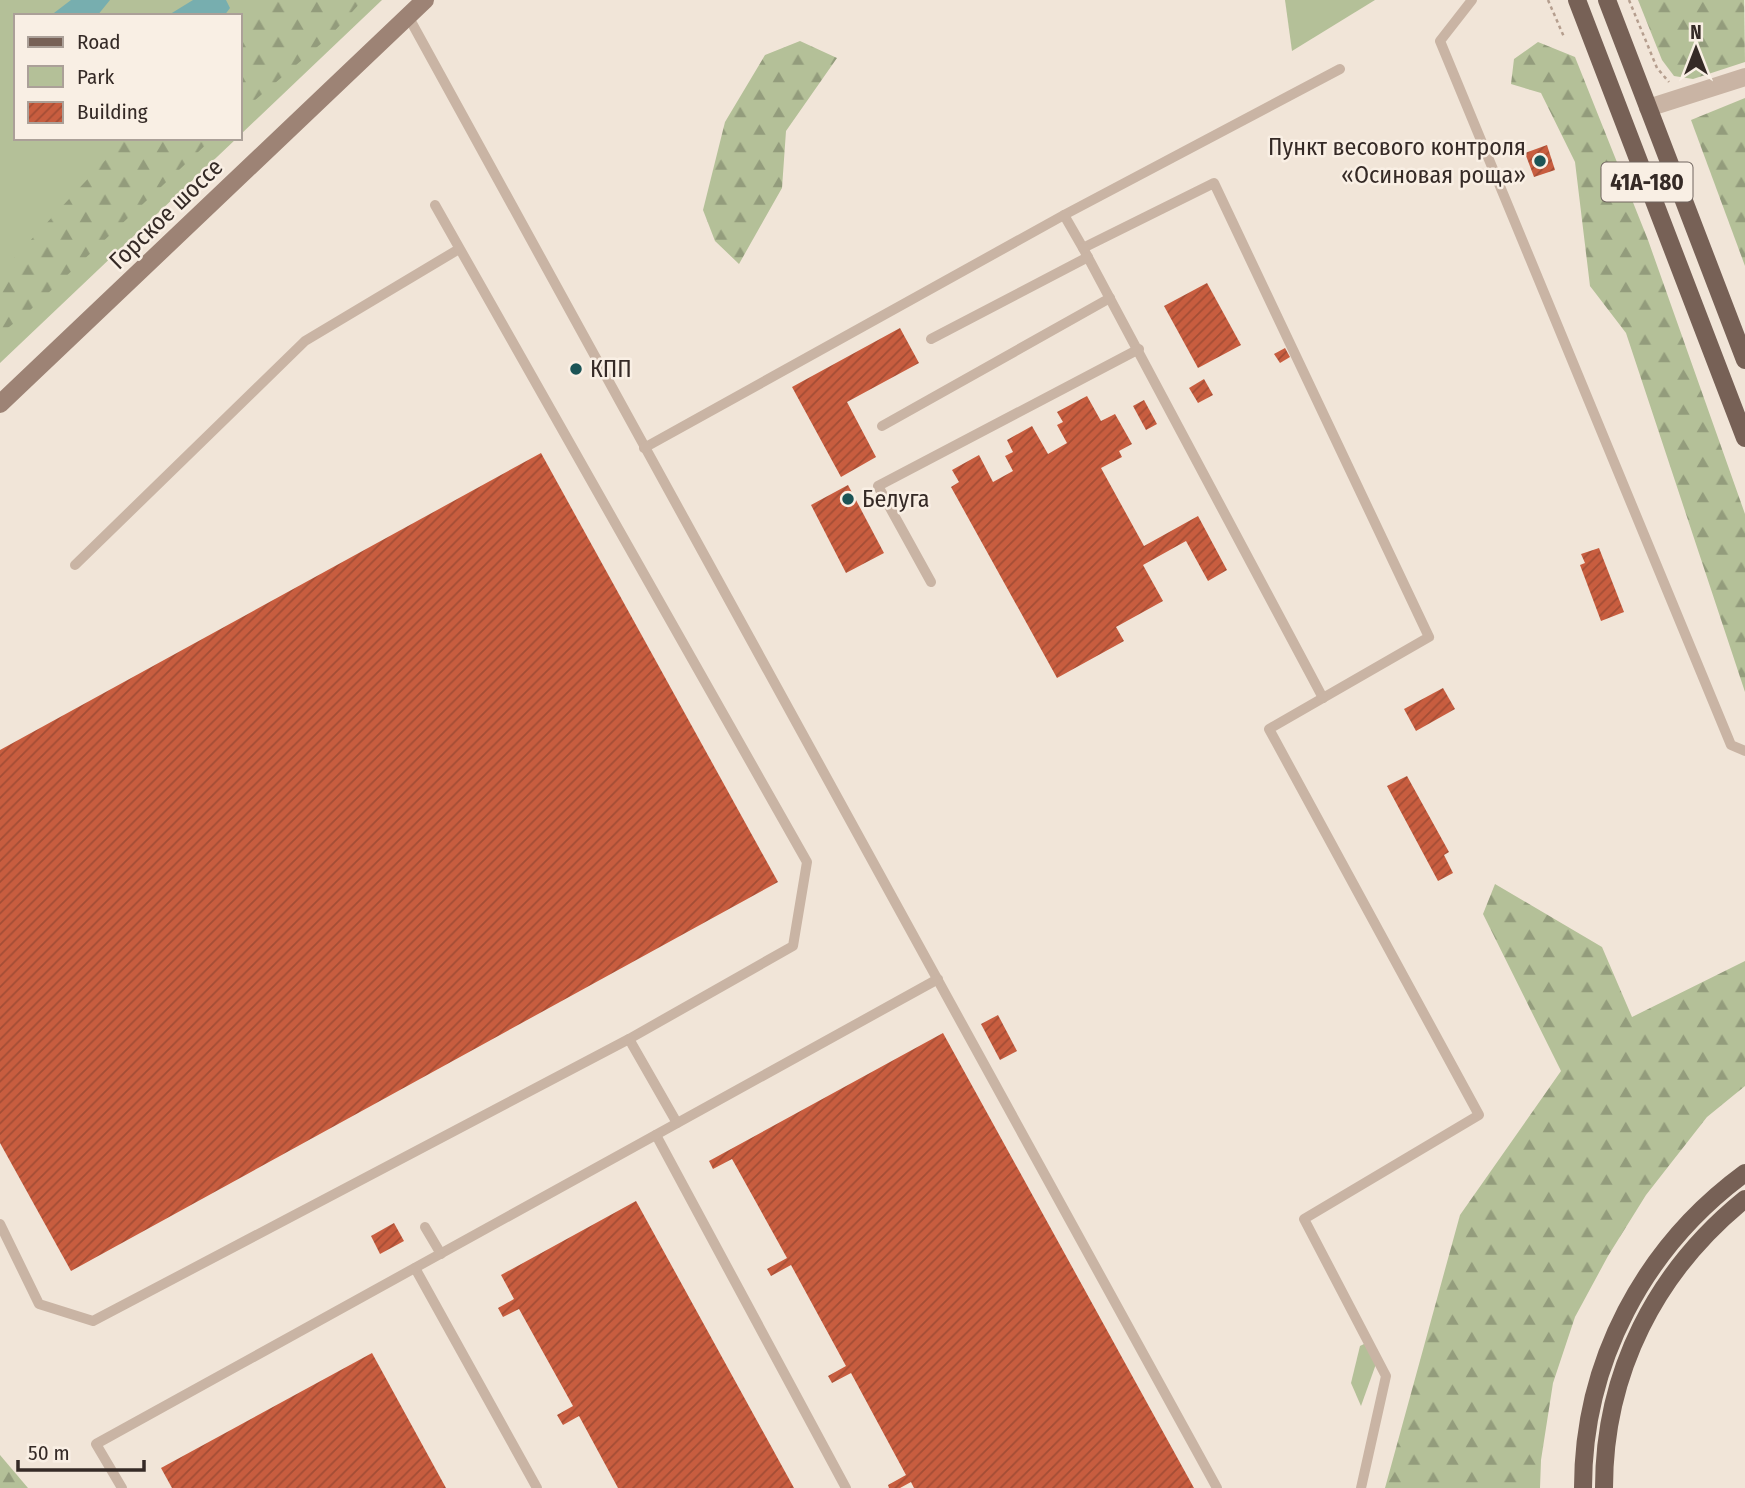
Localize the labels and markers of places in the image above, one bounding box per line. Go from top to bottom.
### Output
place label: Пункт весового контроля «Осиновая роща» [1268,133,1526,189]
marker: Пункт весового контроля «Осиновая роща» [1532,153,1548,169]
place label: КПП [590,355,632,383]
marker: КПП [568,361,584,377]
place label: Белуга [862,485,929,513]
marker: Белуга [840,491,856,507]

